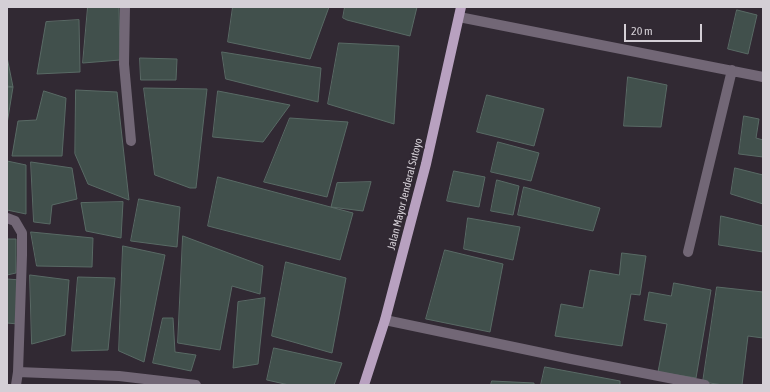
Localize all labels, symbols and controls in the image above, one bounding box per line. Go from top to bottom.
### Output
scale bar [626,16,704,42]
text: 20 m [631,24,653,38]
street label: Jalan Mayor Jenderal Sutoyo [385,137,425,251]

